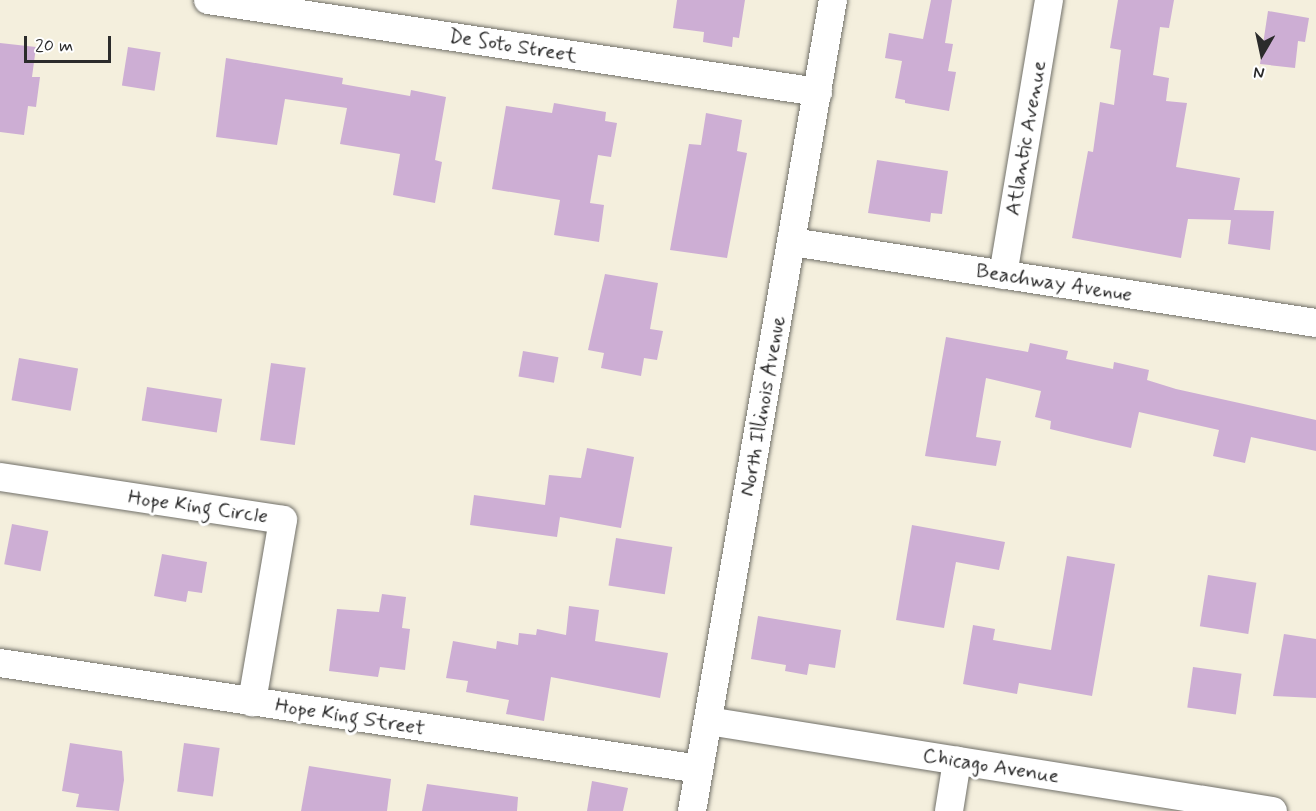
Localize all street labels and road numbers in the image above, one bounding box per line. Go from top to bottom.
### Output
street label: De Soto Street [447,23,579,69]
street label: Atlantic Avenue [1000,61,1052,215]
street label: Beachway Avenue [972,258,1136,308]
street label: North Illinois Avenue [734,311,792,501]
street label: Hope King Circle [124,484,272,530]
street label: Hope King Street [272,692,428,742]
street label: Chicago Avenue [921,743,1061,789]

